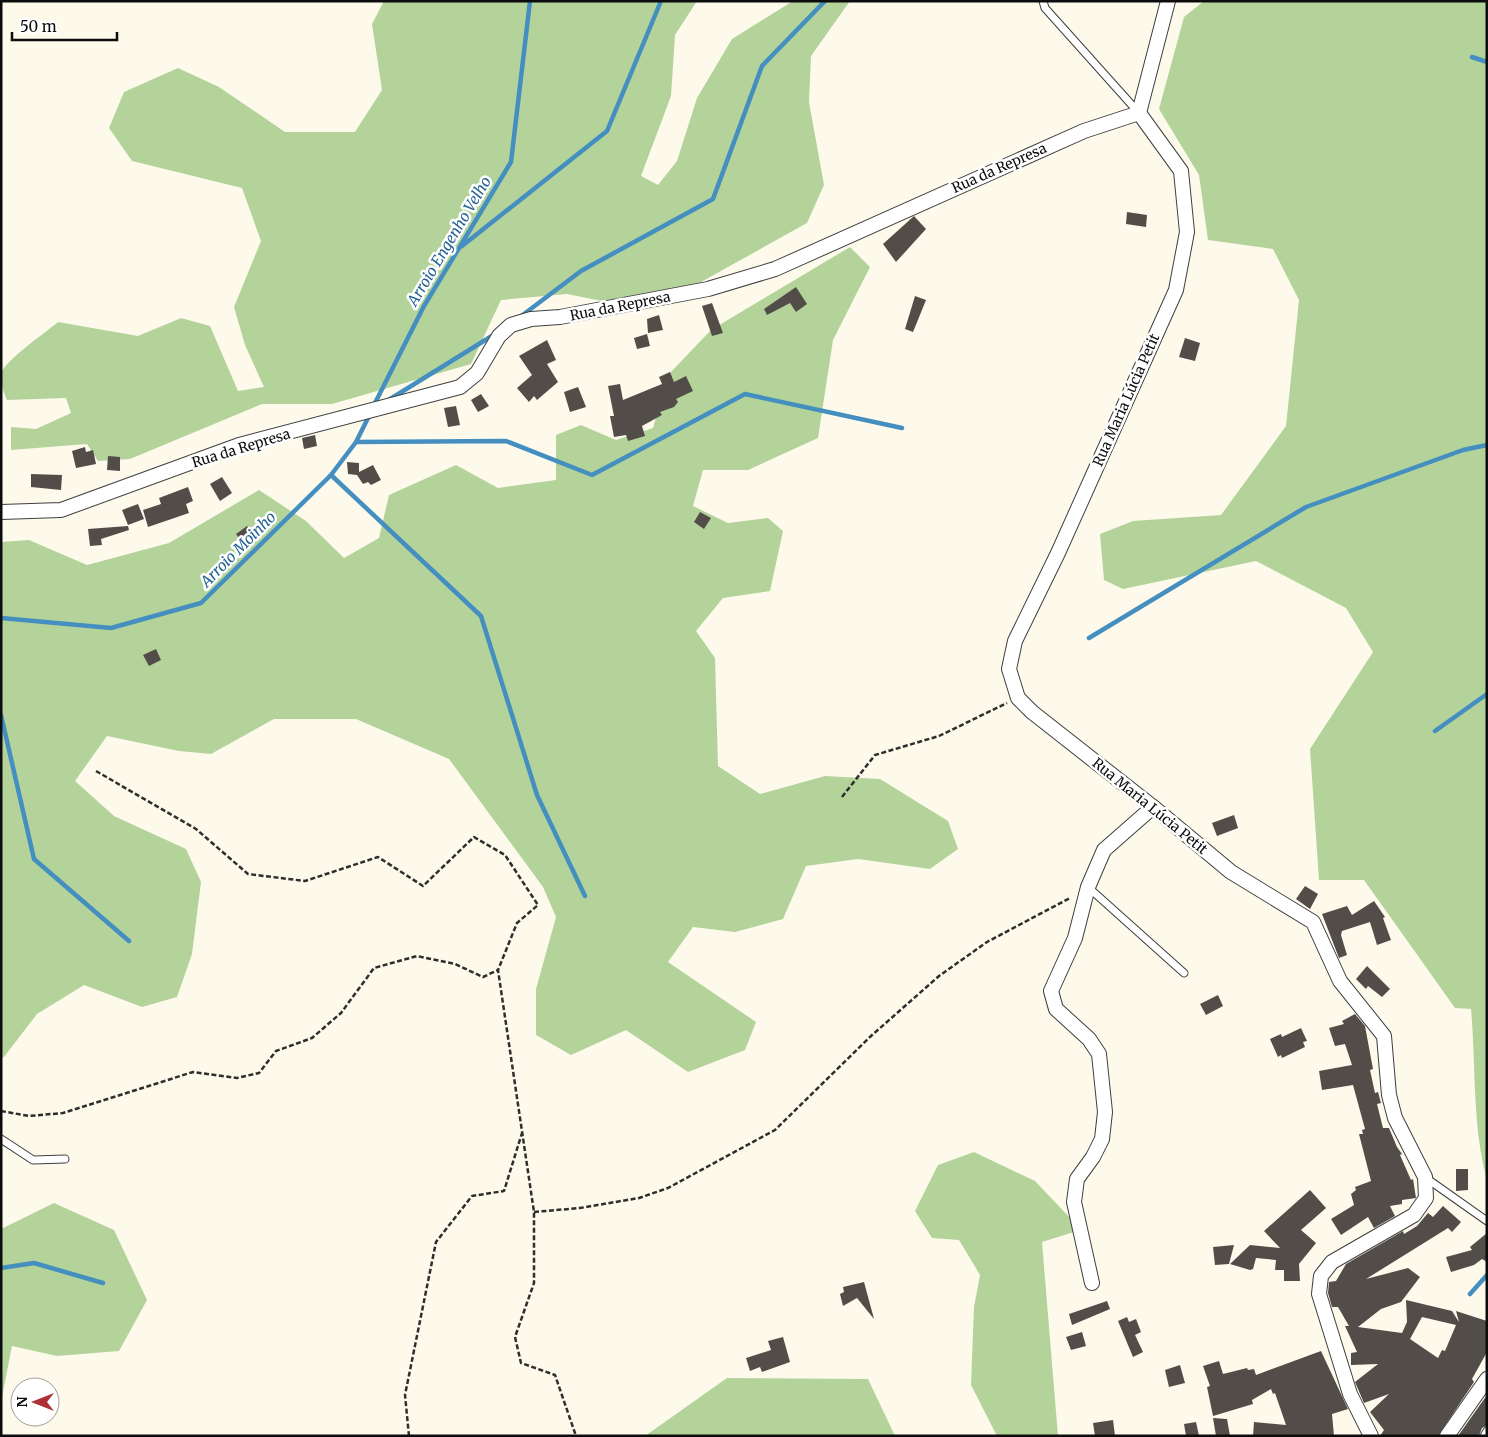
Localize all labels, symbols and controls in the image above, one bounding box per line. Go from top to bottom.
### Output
scale bar [12,10,118,42]
text: 50 m [20,17,57,36]
street label: Rua da Represa [949,139,1050,197]
water label: Arroio Engenho Velho [402,173,495,310]
street label: Rua da Represa [568,287,672,325]
street label: Rua Maria Lúcia Petit [1089,330,1164,469]
street label: Rua da Represa [190,424,293,472]
water label: Arroio Moinho [196,507,280,591]
street label: Rua Maria Lúcia Petit [1089,754,1212,858]
north arrow [10,1377,60,1427]
text: N [13,1396,31,1408]

